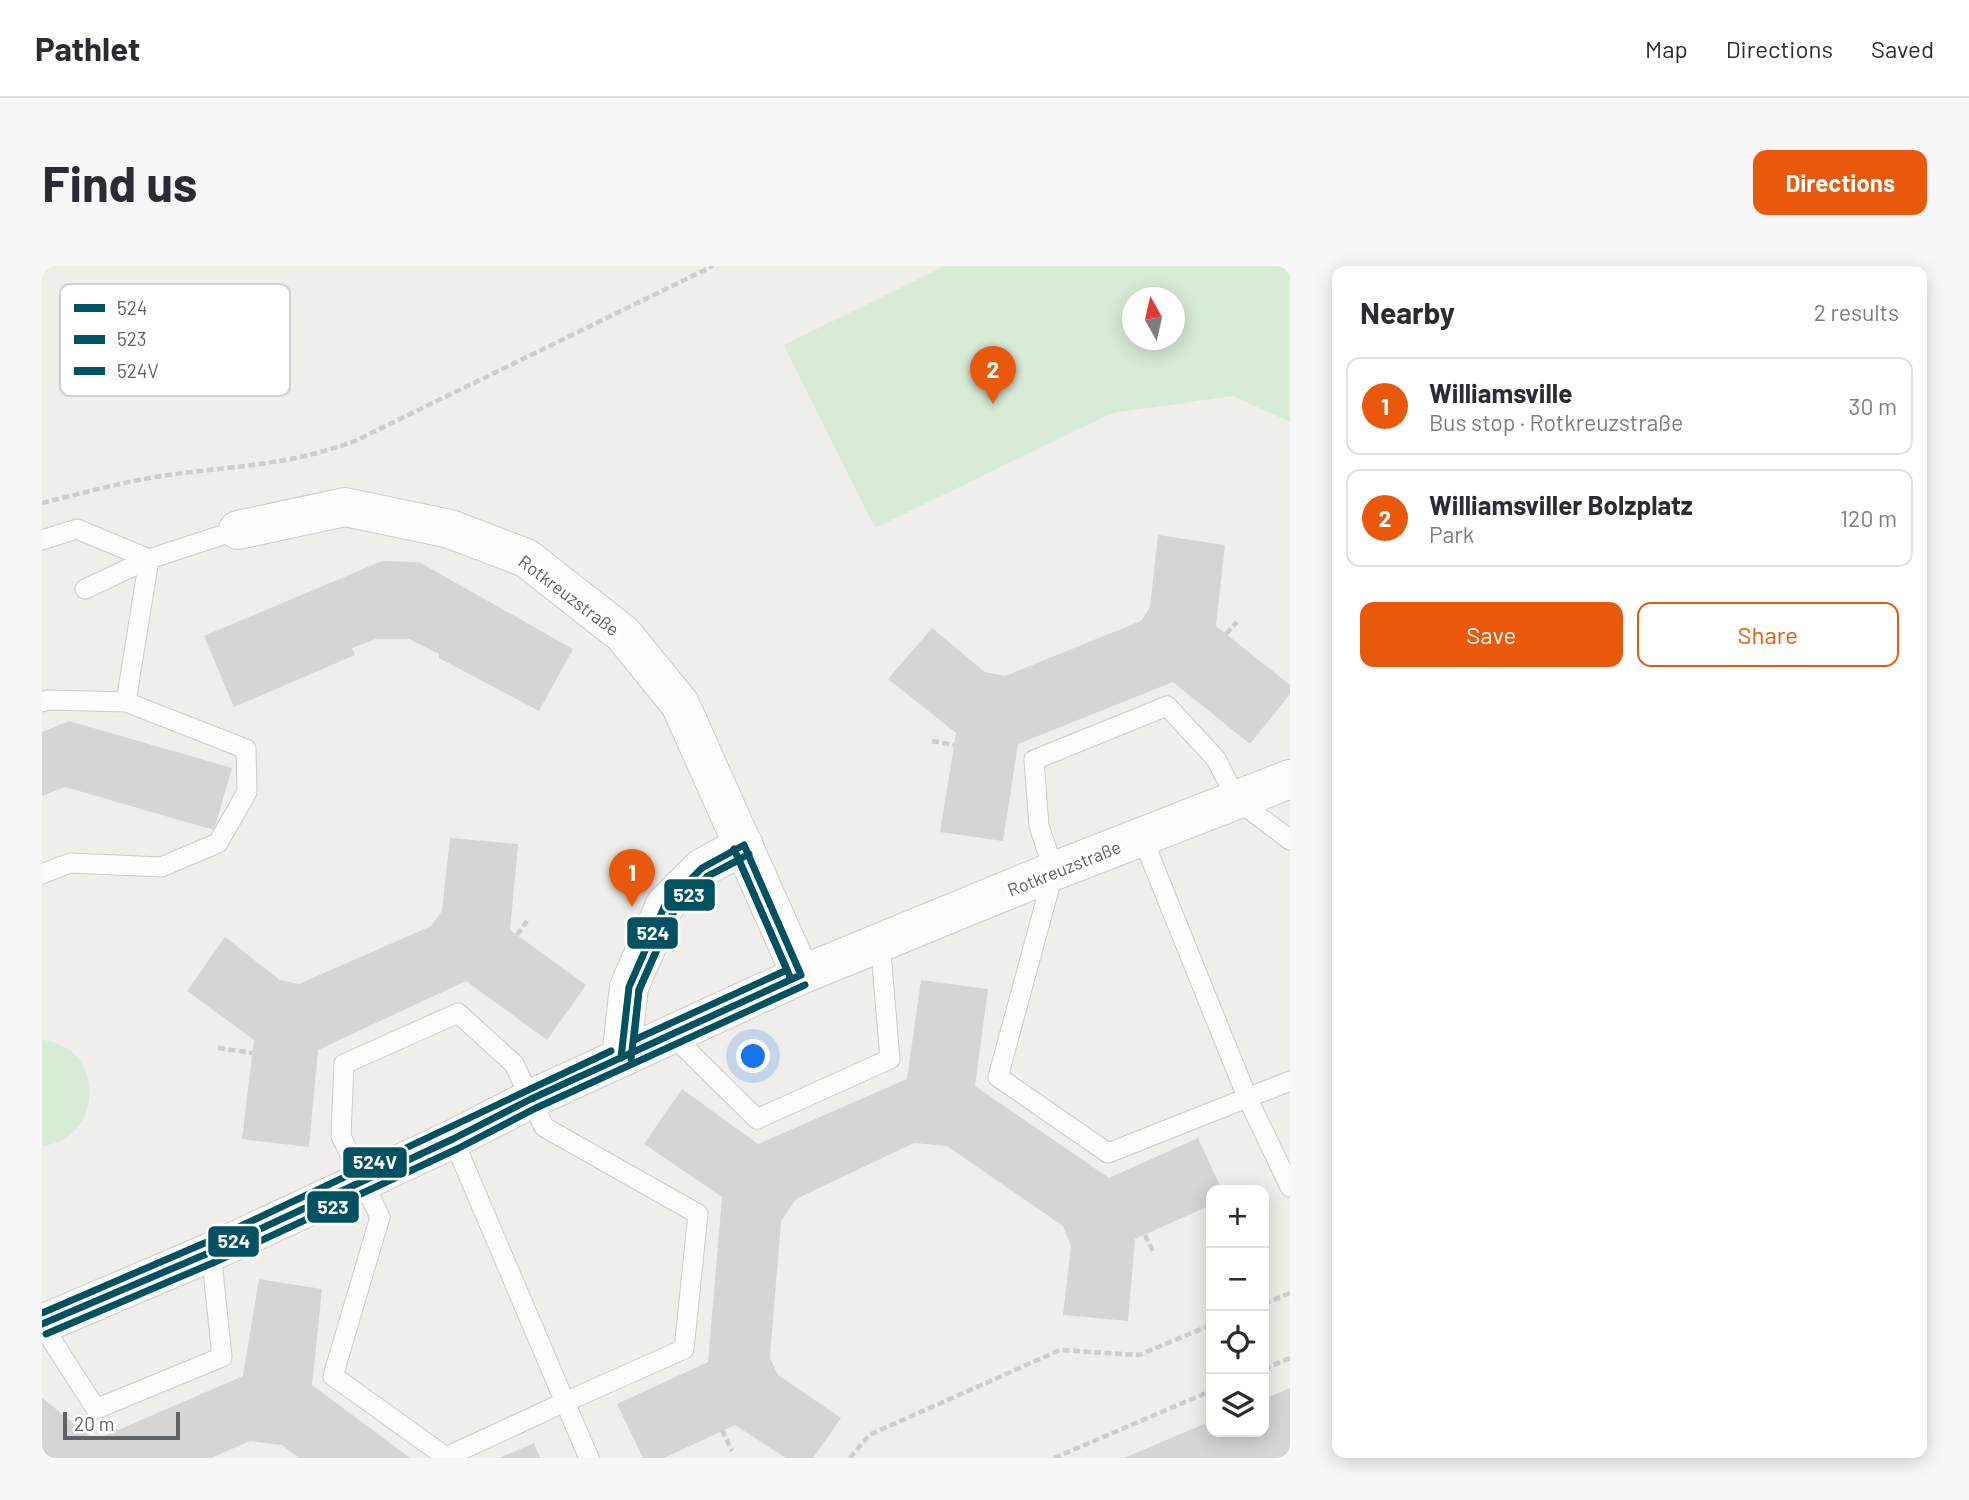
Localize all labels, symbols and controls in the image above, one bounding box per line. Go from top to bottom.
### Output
text: Pathlet [35,28,140,68]
text: Map [1645,34,1688,63]
text: Directions [1726,34,1833,63]
text: Saved [1871,34,1934,63]
button: Directions [1753,150,1927,215]
text: Find us [42,153,197,212]
legend [60,284,290,396]
north arrow [1122,287,1185,350]
text: Nearby [1360,294,1455,330]
text: 524 [117,296,147,319]
text: 2 results [1814,298,1899,326]
text: 523 [117,327,147,350]
pin: 2 [970,346,1016,404]
text: 524V [117,359,159,382]
text: Williamsville [1429,377,1572,408]
text: 1 [1381,392,1389,420]
text: 30 m [1849,392,1897,420]
text: Bus stop · Rotkreuzstraße [1429,408,1683,436]
text: Williamsviller Bolzplatz [1429,489,1693,520]
text: 2 [1379,504,1391,532]
text: 120 m [1840,504,1897,532]
text: Park [1429,520,1474,548]
street label: Rotkreuzstraße [514,550,624,640]
button: Save [1360,602,1623,667]
button: Share [1637,602,1899,667]
street label: Rotkreuzstraße [1004,835,1124,901]
pin: 1 [609,849,655,907]
line badge: 523 [663,878,716,912]
text: 523 [674,883,704,906]
line badge: 524 [626,916,679,950]
text: 524 [637,921,669,944]
your location [736,1039,770,1073]
line badge: 524V [342,1146,408,1179]
text: 524V [353,1150,397,1173]
map controls [1206,1185,1269,1437]
button: + [1206,1185,1269,1248]
line badge: 523 [306,1190,360,1224]
text: 523 [318,1195,348,1218]
line badge: 524 [207,1225,260,1258]
text: 524 [218,1229,250,1252]
button: − [1206,1248,1269,1311]
button: locate [1206,1311,1269,1374]
button: layers [1206,1374,1269,1437]
scale bar [63,1409,180,1441]
text: 20 m [74,1412,114,1435]

